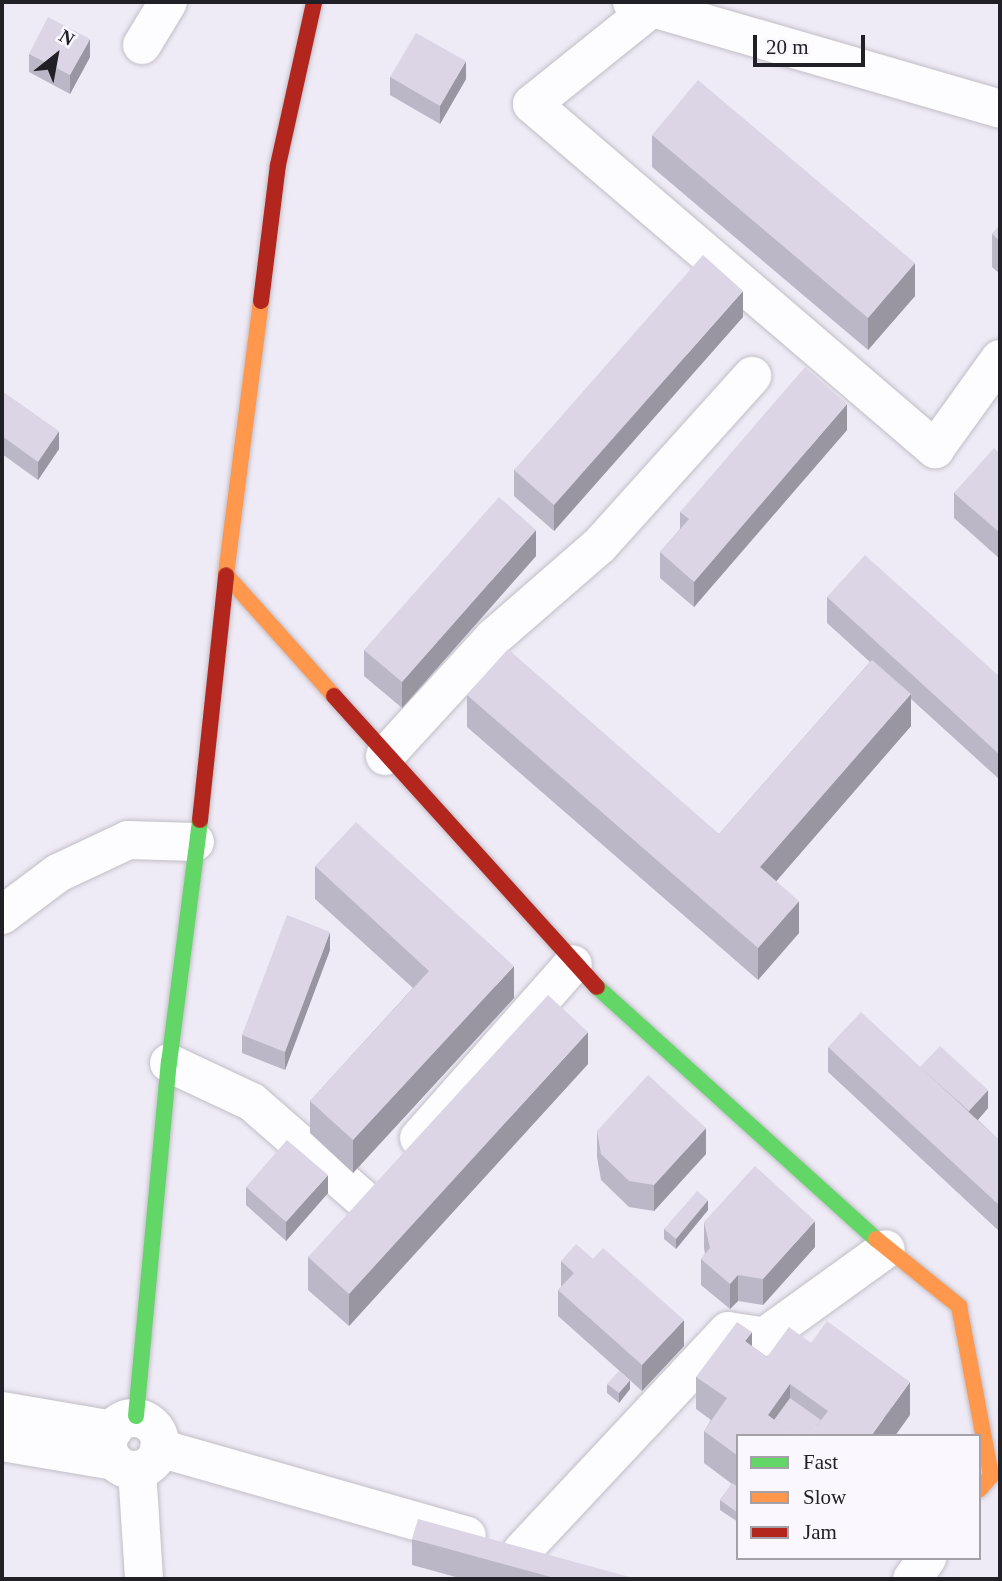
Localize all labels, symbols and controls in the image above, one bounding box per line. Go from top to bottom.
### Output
north arrow [21,21,91,91]
scale bar [757,21,869,65]
text: N [56,25,78,50]
text: 20 m [766,35,809,59]
legend [736,1434,981,1560]
text: Fast [803,1450,838,1474]
text: Slow [803,1485,846,1509]
text: Jam [803,1520,837,1544]

